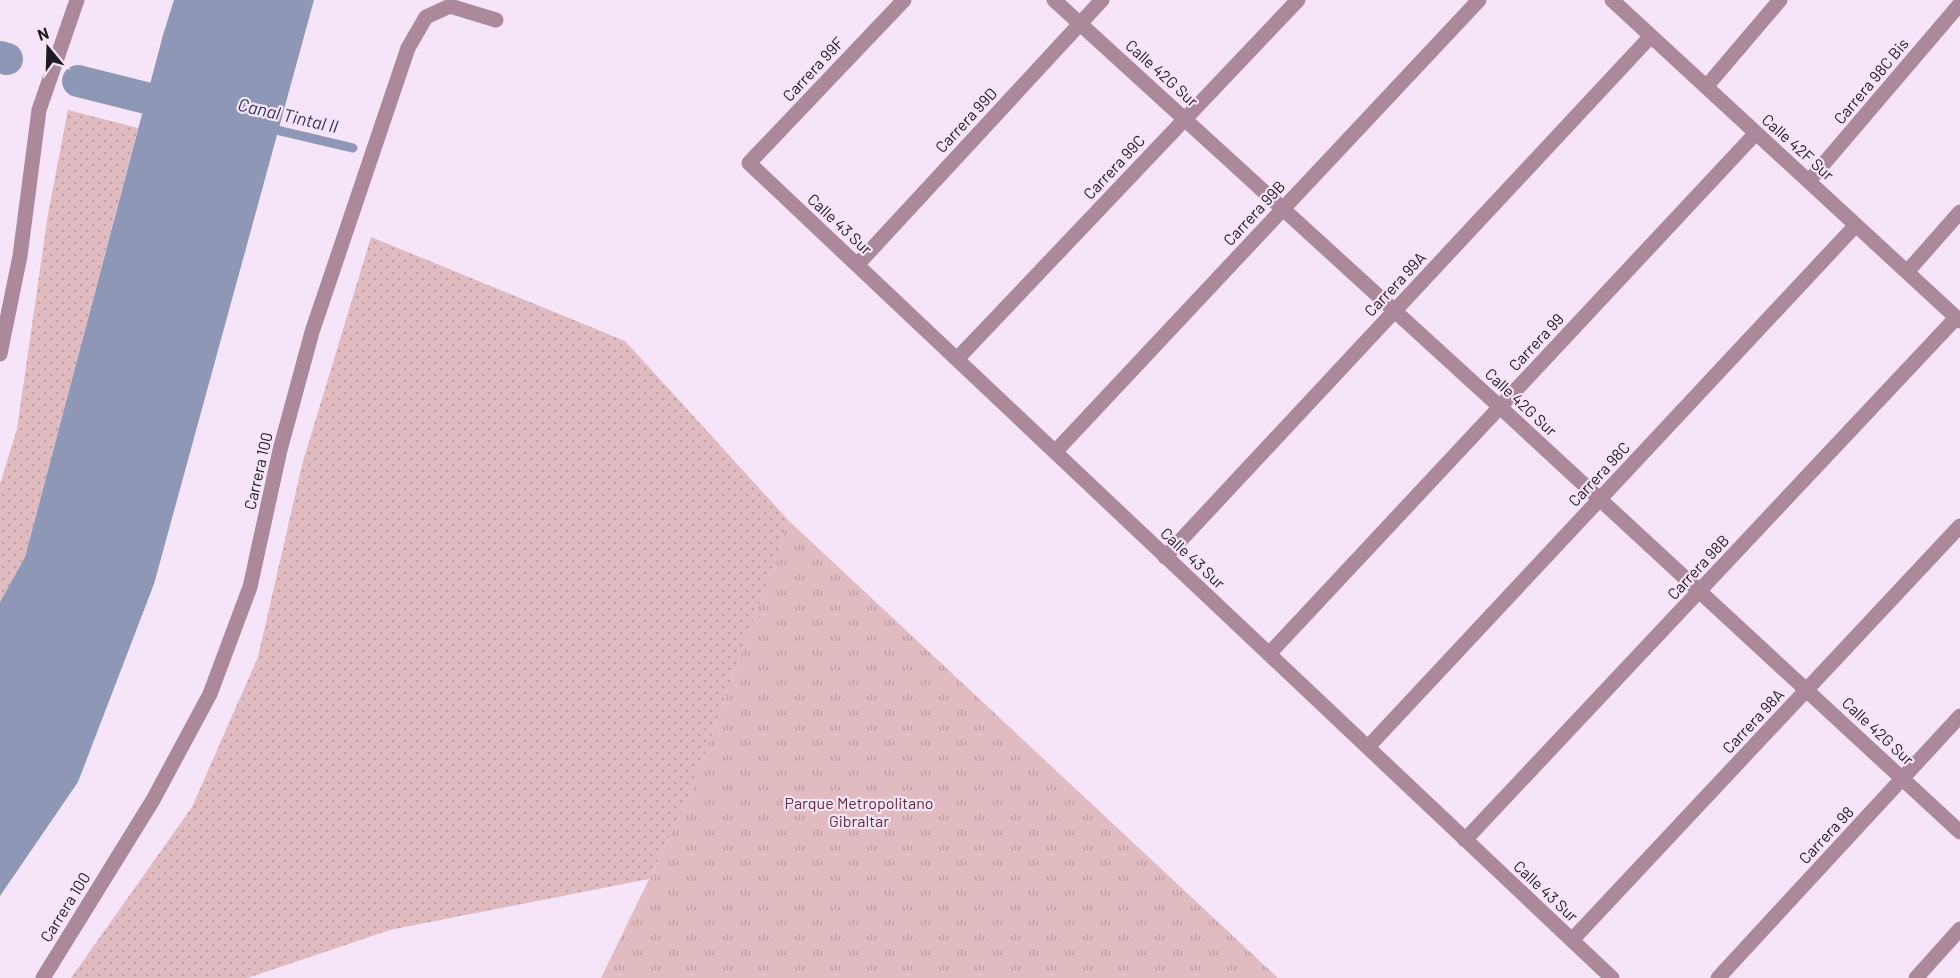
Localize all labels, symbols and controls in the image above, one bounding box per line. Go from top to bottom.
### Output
north arrow [18,18,78,78]
text: N [35,23,51,44]
street label: Carrera 99F [778,33,847,105]
street label: Carrera 98C Bis [1829,34,1912,128]
street label: Calle 42G Sur [1122,35,1203,110]
street label: Carrera 99D [931,83,1000,156]
water label: Canal Tintal II [236,93,341,137]
street label: Calle 42F Sur [1758,109,1838,184]
street label: Carrera 99C [1079,130,1148,203]
street label: Carrera 99B [1219,176,1288,249]
street label: Calle 43 Sur [804,189,877,258]
street label: Carrera 99A [1360,247,1430,320]
street label: Carrera 99 [1504,309,1567,374]
street label: Calle 42G Sur [1482,364,1561,440]
street label: Carrera 100 [239,430,276,511]
street label: Carrera 98C [1564,437,1633,510]
street label: Calle 43 Sur [1157,523,1230,592]
street label: Carrera 98B [1663,530,1732,603]
street label: Carrera 98A [1718,684,1788,757]
street label: Calle 42G Sur [1839,693,1918,769]
park label: Parque Metropolitano Gibraltar [785,793,933,830]
street label: Carrera 98 [1794,802,1857,867]
street label: Calle 43 Sur [1510,856,1583,925]
street label: Carrera 100 [36,868,93,945]

